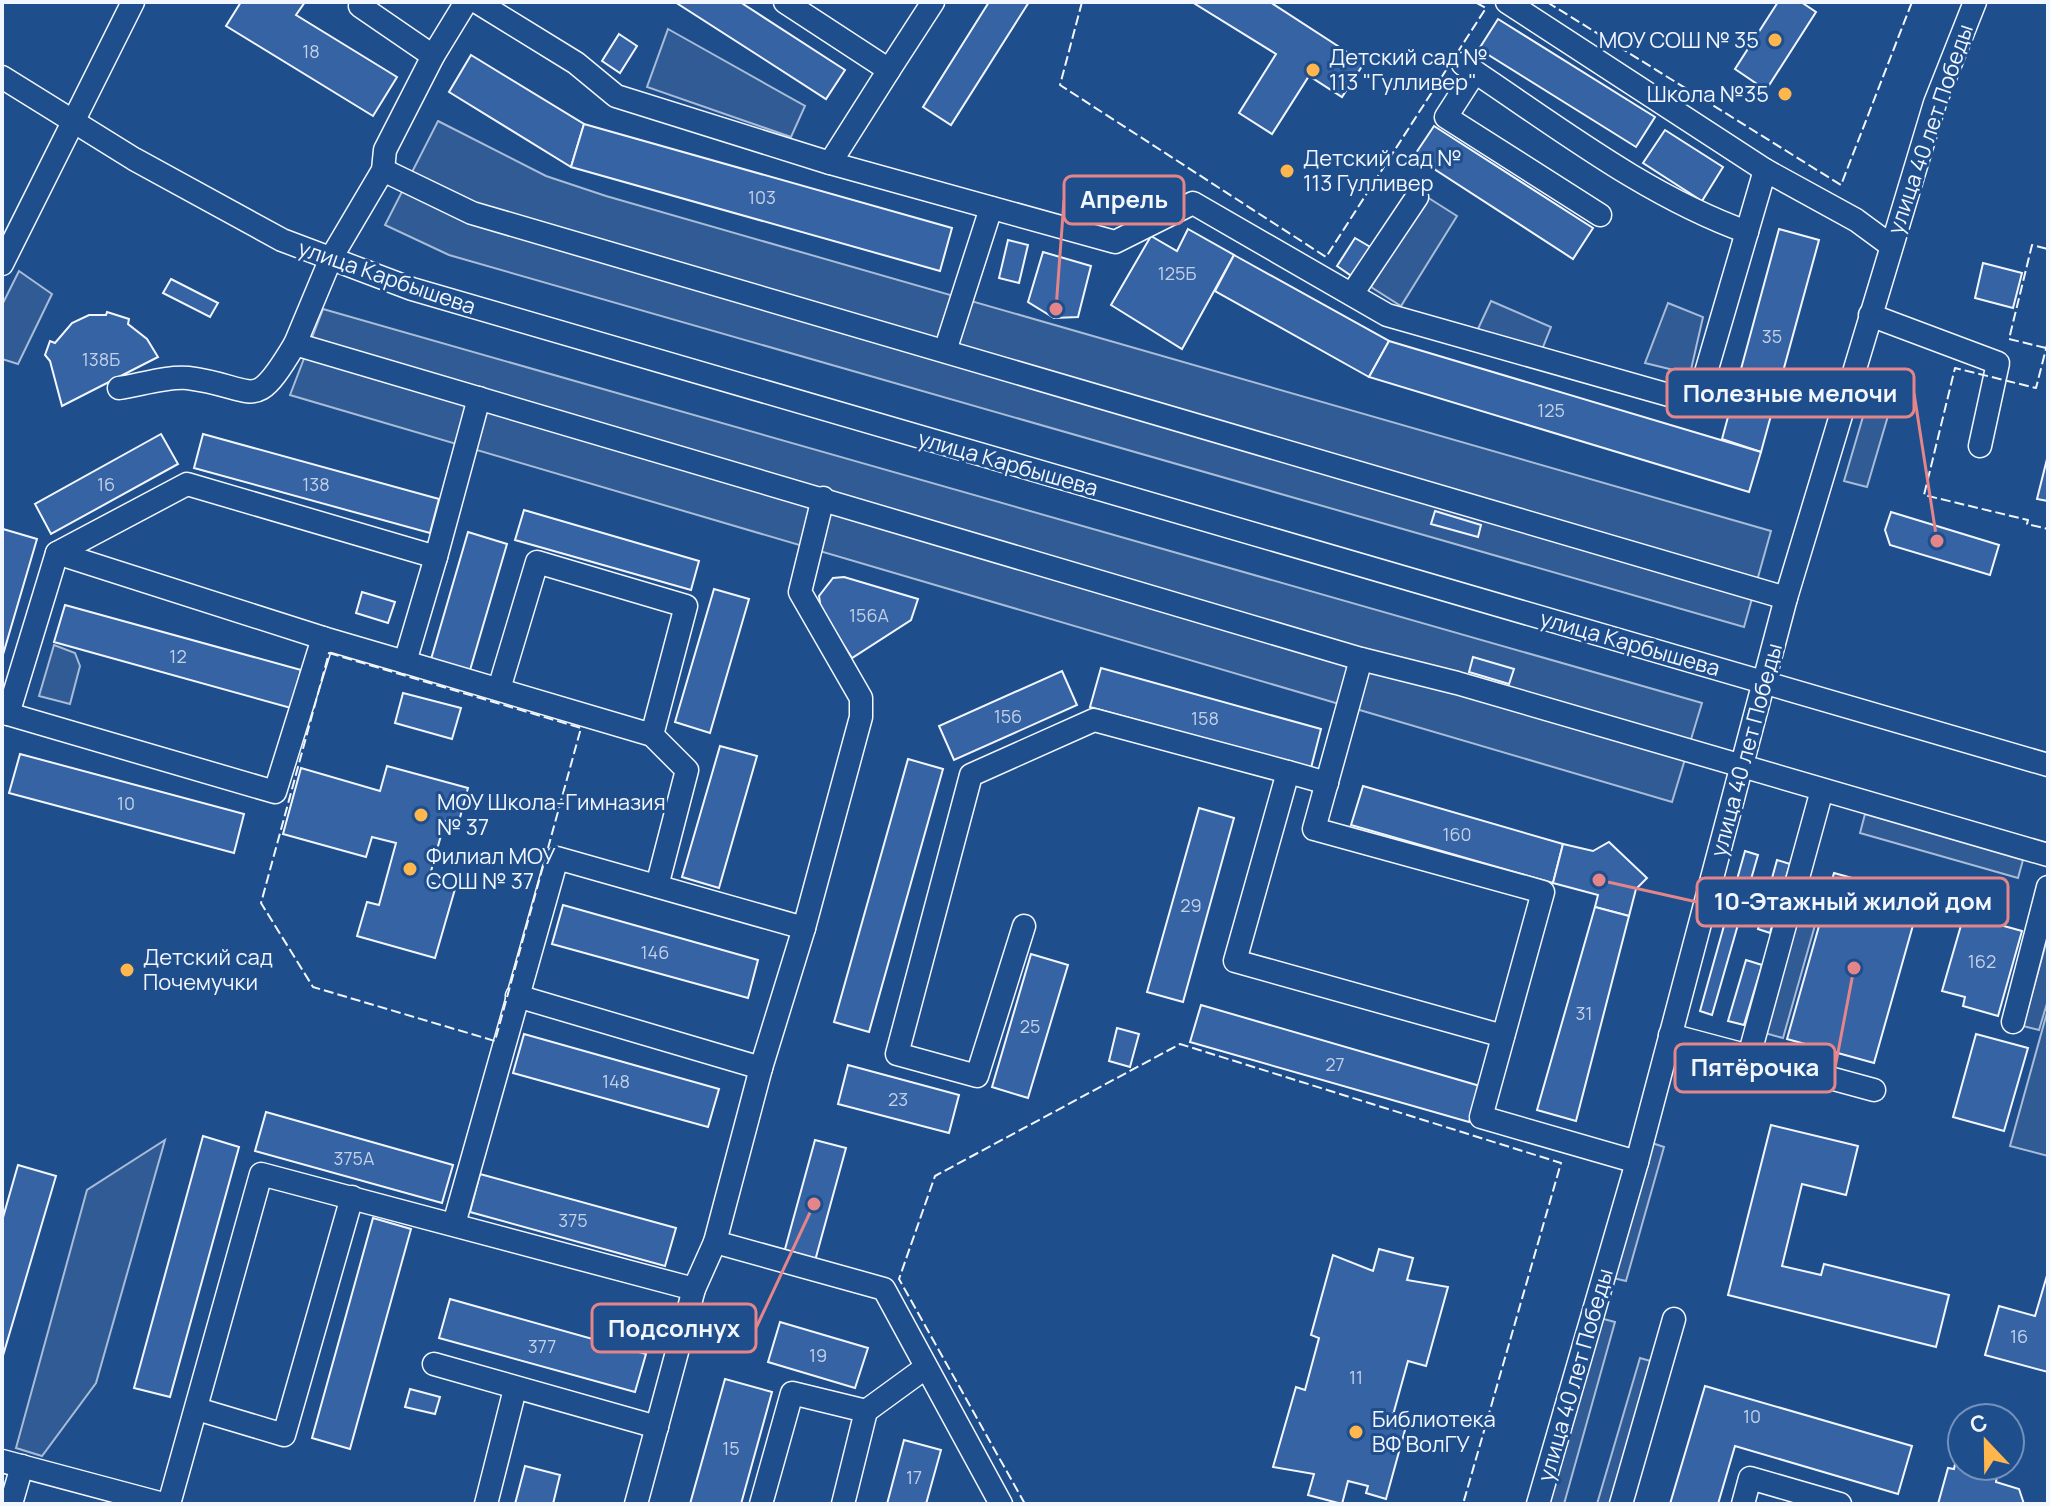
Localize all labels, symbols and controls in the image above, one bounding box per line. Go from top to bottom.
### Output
street label: улица 40 лет Победы [1880,20,1980,238]
place label: МОУ СОШ № 35 [1599,25,1759,55]
marker: МОУ СОШ № 35 [1766,31,1784,49]
house number: 18 [302,39,320,63]
place label: Детский сад № 113 "Гулливер" [1329,42,1488,97]
marker: Детский сад № 113 "Гулливер" [1304,61,1322,79]
place label: Школа №35 [1647,79,1769,109]
marker: Школа №35 [1776,85,1794,103]
place label: Детский сад № 113 Гулливер [1303,143,1462,198]
marker: Детский сад № 113 Гулливер [1278,162,1296,180]
callout: Апрель [1064,176,1184,224]
text: Апрель [1080,182,1168,215]
house number: 103 [748,185,776,209]
street label: улица Карбышева [294,233,480,321]
house number: 125Б [1158,261,1196,285]
house number: 35 [1762,324,1782,348]
house number: 138Б [82,347,120,371]
callout: Полезные мелочи [1667,369,1914,417]
text: Полезные мелочи [1683,376,1897,409]
house number: 125 [1537,398,1565,422]
street label: улица Карбышева [914,423,1102,503]
house number: 16 [97,472,115,496]
house number: 138 [302,472,330,496]
house number: 156А [849,603,890,627]
street label: улица Карбышева [1536,603,1724,683]
street label: улица 40 лет Победы [1703,640,1789,860]
house number: 12 [169,644,187,668]
house number: 156 [994,704,1022,728]
house number: 158 [1191,706,1219,730]
place label: МОУ Школа-Гимназия № 37 [437,787,666,842]
house number: 10 [117,791,135,815]
marker: МОУ Школа-Гимназия № 37 [412,806,430,824]
house number: 160 [1442,822,1472,846]
place label: Филиал МОУ СОШ № 37 [426,841,556,896]
marker: Филиал МОУ СОШ № 37 [401,860,419,878]
callout: 10-Этажный жилой дом [1697,878,2008,926]
text: 10-Этажный жилой дом [1714,884,1992,917]
house number: 29 [1180,893,1202,917]
house number: 146 [641,940,669,964]
place label: Детский сад Почемучки [143,942,273,997]
house number: 162 [1968,949,1996,973]
marker: Детский сад Почемучки [118,961,136,979]
house number: 31 [1576,1001,1592,1025]
house number: 25 [1020,1014,1040,1038]
callout: Пятёрочка [1675,1044,1835,1092]
text: Пятёрочка [1691,1050,1819,1083]
house number: 27 [1325,1052,1345,1076]
house number: 148 [602,1069,630,1093]
house number: 23 [888,1087,908,1111]
house number: 375А [334,1146,375,1170]
house number: 375 [558,1208,588,1232]
street label: улица 40 лет Победы [1530,1265,1620,1485]
callout: Подсолнух [592,1304,756,1352]
text: Подсолнух [608,1311,741,1344]
house number: 16 [2010,1324,2028,1348]
house number: 377 [528,1334,556,1358]
house number: 19 [809,1343,827,1367]
house number: 11 [1349,1365,1363,1389]
north arrow [1946,1402,2026,1482]
place label: Библиотека ВФ ВолГУ [1372,1404,1496,1459]
house number: 10 [1743,1404,1761,1428]
text: С [1965,1407,1992,1440]
marker: Библиотека ВФ ВолГУ [1347,1423,1365,1441]
house number: 15 [722,1436,740,1460]
house number: 17 [906,1465,922,1489]

